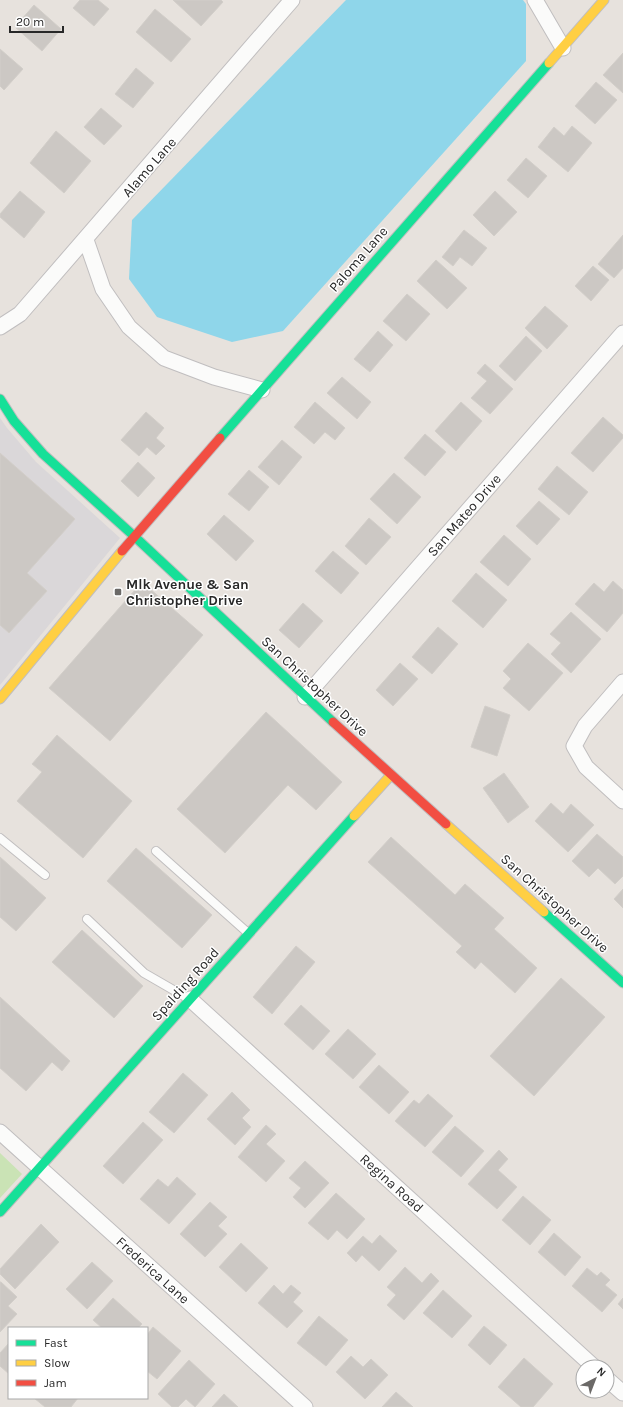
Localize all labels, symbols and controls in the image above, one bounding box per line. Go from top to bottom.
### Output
scale bar [10,8,63,34]
text: 20 m [16,15,44,29]
street label: Alamo Lane [119,134,180,201]
street label: Paloma Lane [325,223,391,295]
street label: San Mateo Drive [424,471,505,560]
place label: Mlk Avenue & San Christopher Drive [126,576,249,609]
marker: Mlk Avenue & San Christopher Drive [113,587,123,597]
street label: San Christopher Drive [258,633,371,740]
street label: San Christopher Drive [497,850,612,956]
street label: Spalding Road [148,944,223,1024]
street label: Regina Road [356,1150,427,1216]
street label: Frederica Lane [113,1233,193,1308]
legend [8,1327,148,1399]
text: Fast [44,1336,68,1350]
text: Slow [44,1356,70,1370]
north arrow [575,1359,615,1399]
text: N [594,1364,609,1379]
text: Jam [44,1376,67,1390]

